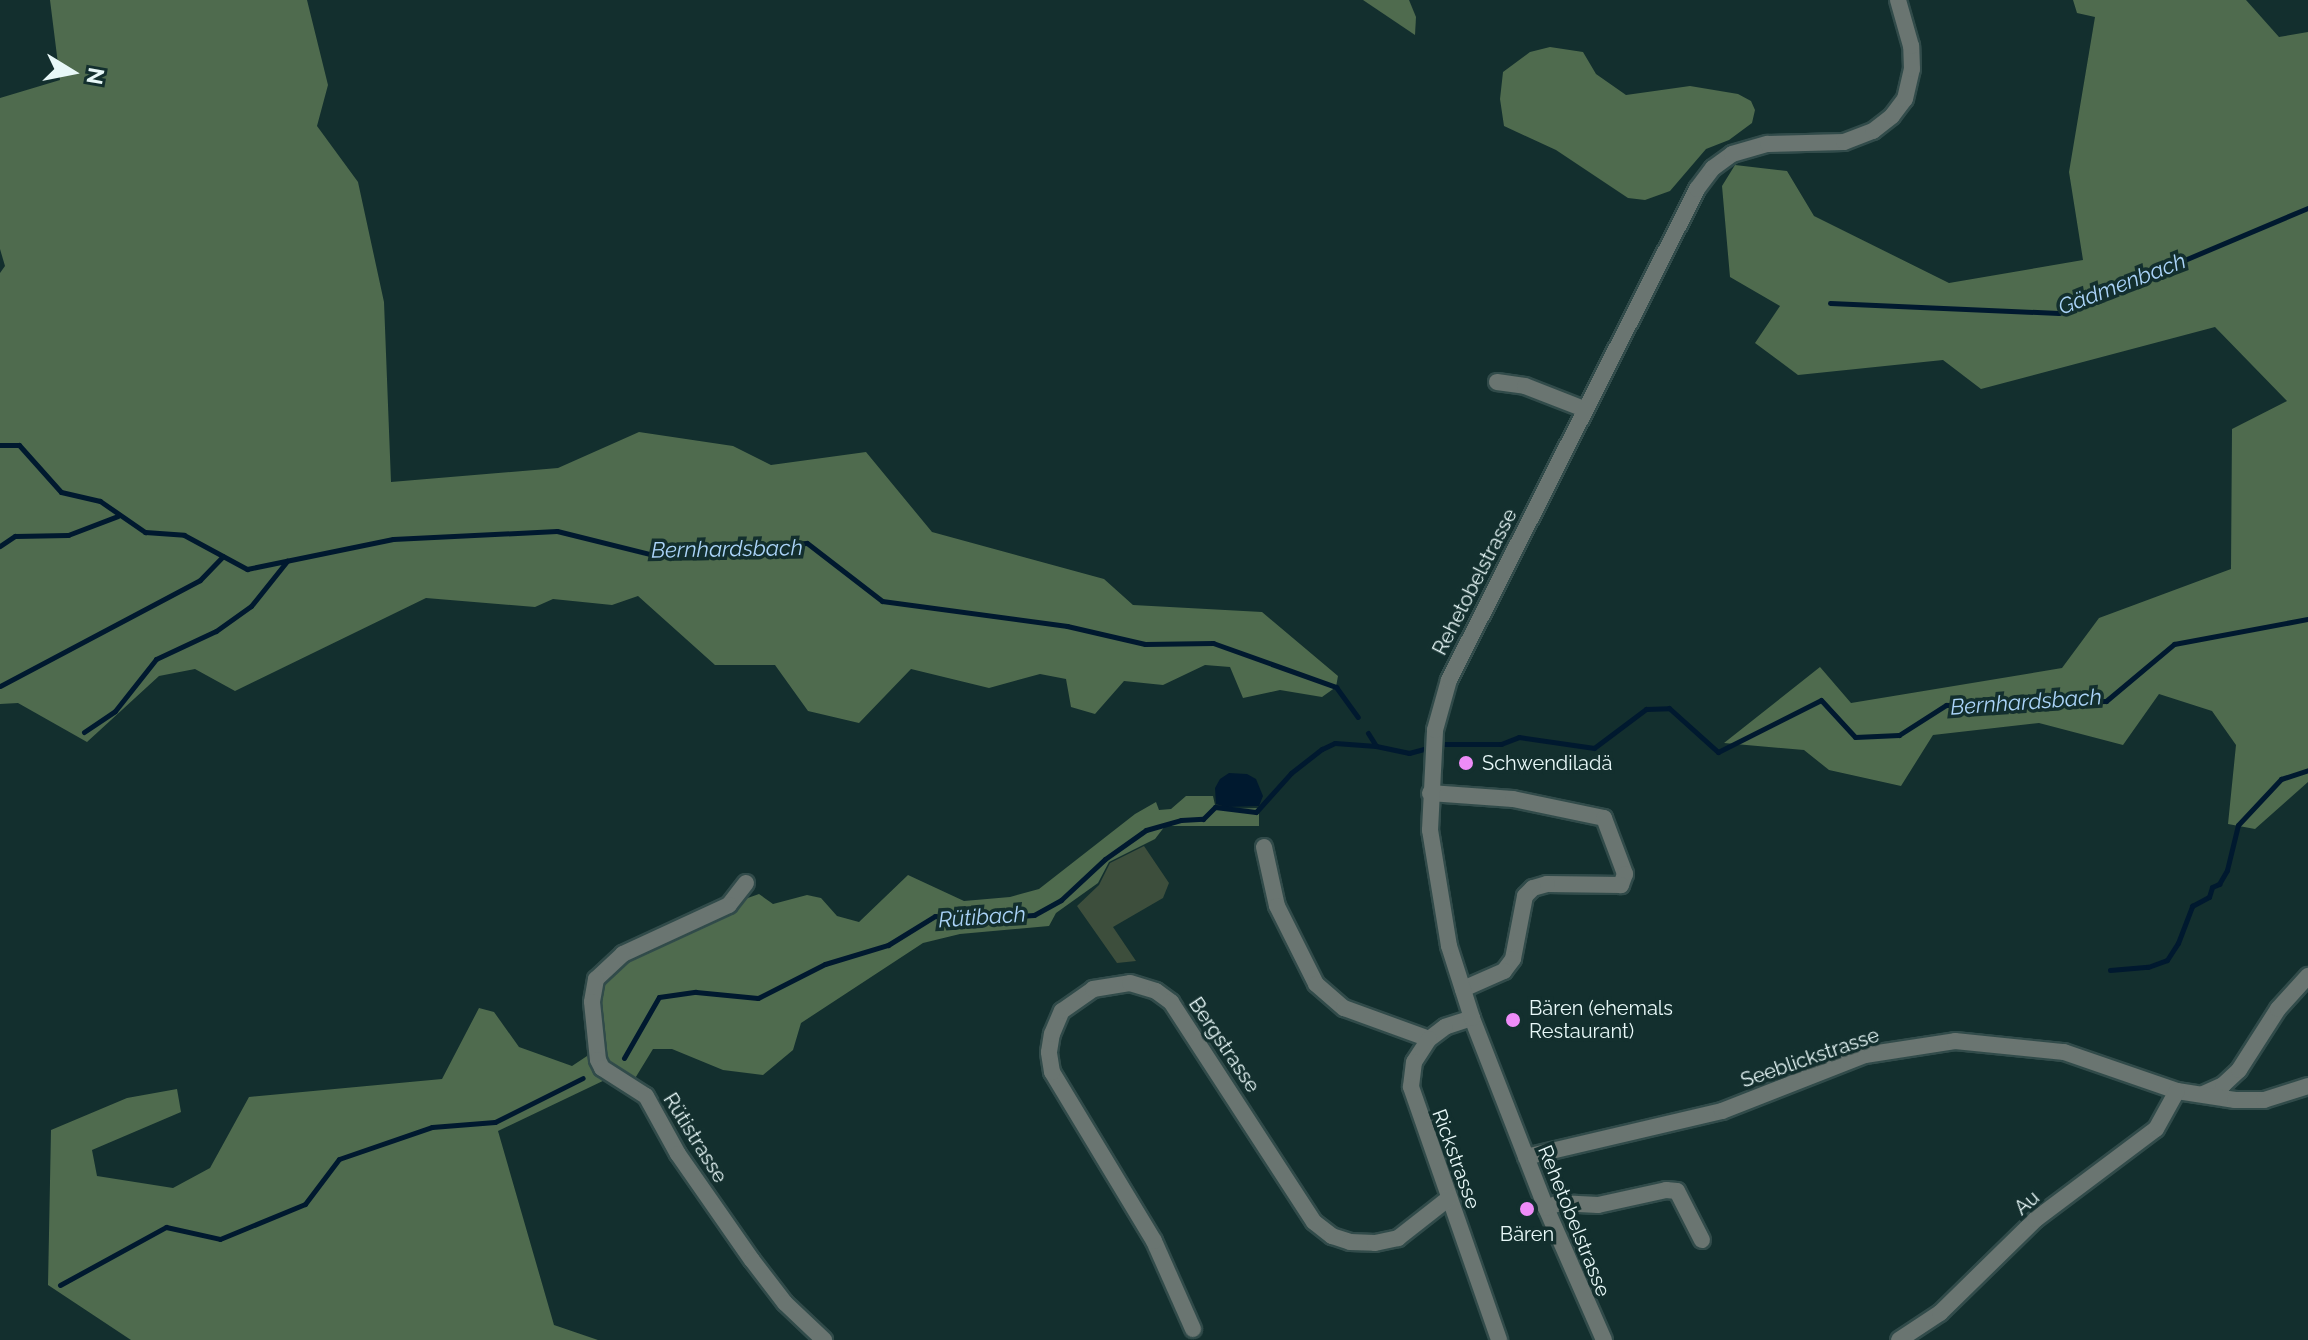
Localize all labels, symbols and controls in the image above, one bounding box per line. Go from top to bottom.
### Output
north arrow [32,32,112,112]
text: N [81,66,110,87]
water label: Gädmenbach [2054,248,2190,320]
street label: Rehetobelstrasse [1428,505,1522,659]
water label: Bernhardsbach [651,534,803,564]
water label: Bernhardsbach [1949,684,2103,720]
place label: Schwendiladä [1482,751,1612,775]
marker: Schwendiladä [1457,754,1475,772]
water label: Rütibach [937,901,1027,933]
street label: Bergstrasse [1183,993,1265,1097]
place label: Bären (ehemals Restaurant) [1529,996,1673,1043]
marker: Bären (ehemals Restaurant) [1504,1011,1522,1029]
street label: Seeblickstrasse [1738,1023,1882,1093]
street label: Rütistrasse [658,1089,732,1187]
street label: Rickstrasse [1427,1106,1485,1212]
street label: Rehetobelstrasse [1533,1142,1615,1300]
street label: Au [2010,1186,2044,1220]
marker: Bären [1518,1200,1536,1218]
place label: Bären [1500,1222,1554,1246]

